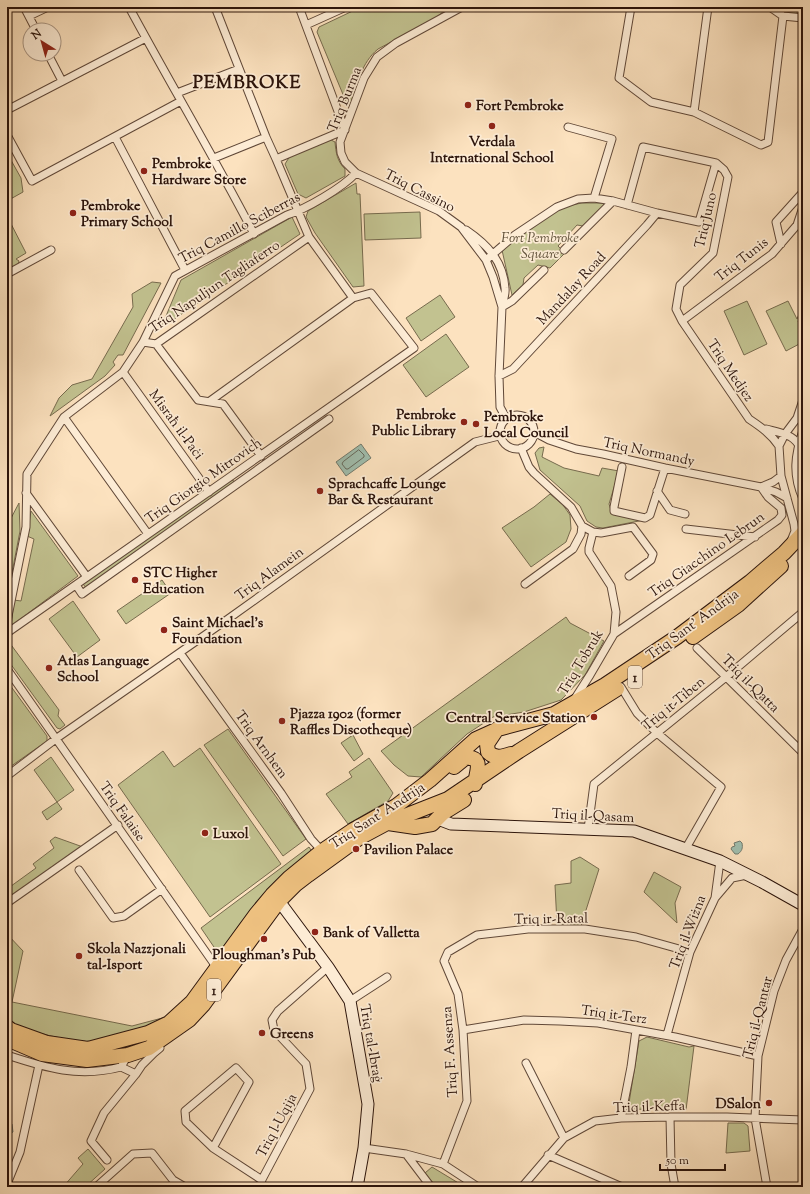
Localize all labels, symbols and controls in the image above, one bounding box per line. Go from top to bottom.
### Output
north arrow [22,22,62,62]
text: N [27,26,45,44]
street label: Triq Burma [324,64,368,135]
district label: PEMBROKE [193,71,301,97]
place label: Fort Pembroke [476,97,564,117]
marker: Fort Pembroke [463,100,473,110]
marker: Verdala International School [487,121,497,131]
place label: Verdala International School [430,133,554,169]
place label: Pembroke Hardware Store [152,155,247,191]
street label: Triq Cassino [380,165,458,218]
marker: Pembroke Hardware Store [139,166,149,176]
street label: Triq Camillo Sciberras [176,188,304,269]
street label: Triq Juno [691,190,723,250]
place label: Pembroke Primary School [81,197,173,233]
marker: Pembroke Primary School [68,208,78,218]
park label: Fort Pembroke Square [501,229,579,265]
street label: Triq Tunis [711,233,773,288]
street label: Triq Napuljun Tagliaferro [146,236,285,339]
street label: Mandalay Road [533,248,612,330]
street label: Triq Medjez [701,336,758,406]
street label: Misraħ il-Paċi [143,386,208,464]
place label: Pembroke Public Library [372,406,456,442]
place label: Pembroke Local Council [484,408,569,444]
marker: Pembroke Public Library [459,417,469,427]
marker: Pembroke Local Council [471,419,481,429]
street label: Triq Normandy [601,433,696,472]
street label: Triq Giorgio Mitrovich [142,434,266,529]
place label: Sprachcaffe Lounge Bar & Restaurant [328,475,447,511]
marker: Sprachcaffe Lounge Bar & Restaurant [315,486,325,496]
street label: Triq Giacchino Lebrun [645,508,769,603]
street label: Triq Alamein [232,543,309,606]
place label: STC Higher Education [143,564,218,600]
marker: STC Higher Education [130,575,140,585]
street label: Triq Sant' Andrija [643,585,744,666]
place label: Saint Michael's Foundation [172,614,264,650]
marker: Saint Michael's Foundation [159,625,169,635]
street label: Triq Tobruk [554,626,609,700]
street label: Triq il-Qatta [716,651,784,718]
place label: Atlas Language School [57,652,150,688]
marker: Atlas Language School [44,663,54,673]
road number: 1 [628,666,642,688]
street label: Triq it-Tiben [638,673,710,736]
place label: Pjazza 1902 (former Raffles Discotheque) [290,705,412,741]
street label: Triq Arnhem [229,707,292,783]
place label: Central Service Station [446,709,587,729]
marker: Central Service Station [589,712,599,722]
marker: Pjazza 1902 (former Raffles Discotheque) [277,716,287,726]
street label: Triq Falaise [93,778,149,846]
street label: Triq Sant' Andrija [327,778,430,855]
street label: Triq il-Qasam [551,805,635,829]
place label: Luxol [213,825,249,845]
marker: Luxol [200,828,210,838]
place label: Pavilion Palace [364,841,454,861]
marker: Pavilion Palace [351,844,361,854]
street label: Triq il-Wiżna [666,892,712,973]
street label: Triq ir-Ratal [514,909,588,931]
place label: Bank of Valletta [323,924,420,944]
marker: Bank of Valletta [310,927,320,937]
marker: Ploughman's Pub [259,934,269,944]
place label: Skola Nazzjonali tal-Isport [87,940,186,976]
place label: Ploughman's Pub [212,946,316,966]
marker: Skola Nazzjonali tal-Isport [74,951,84,961]
street label: Triq il-Qantar [739,974,779,1061]
road number: 1 [207,979,221,1001]
street label: Triq it-Terz [579,1001,648,1031]
street label: Triq tal-Ibraġ [353,1003,387,1084]
street label: Triq F. Assenza [438,1005,464,1098]
place label: Greens [270,1025,314,1045]
marker: Greens [257,1028,267,1038]
street label: Triq l-Uqija [253,1090,303,1162]
place label: DSalon [715,1095,762,1115]
street label: Triq il-Keffa [613,1097,686,1119]
marker: DSalon [764,1098,774,1108]
scale bar [660,1146,725,1172]
text: 50 m [665,1152,689,1170]

